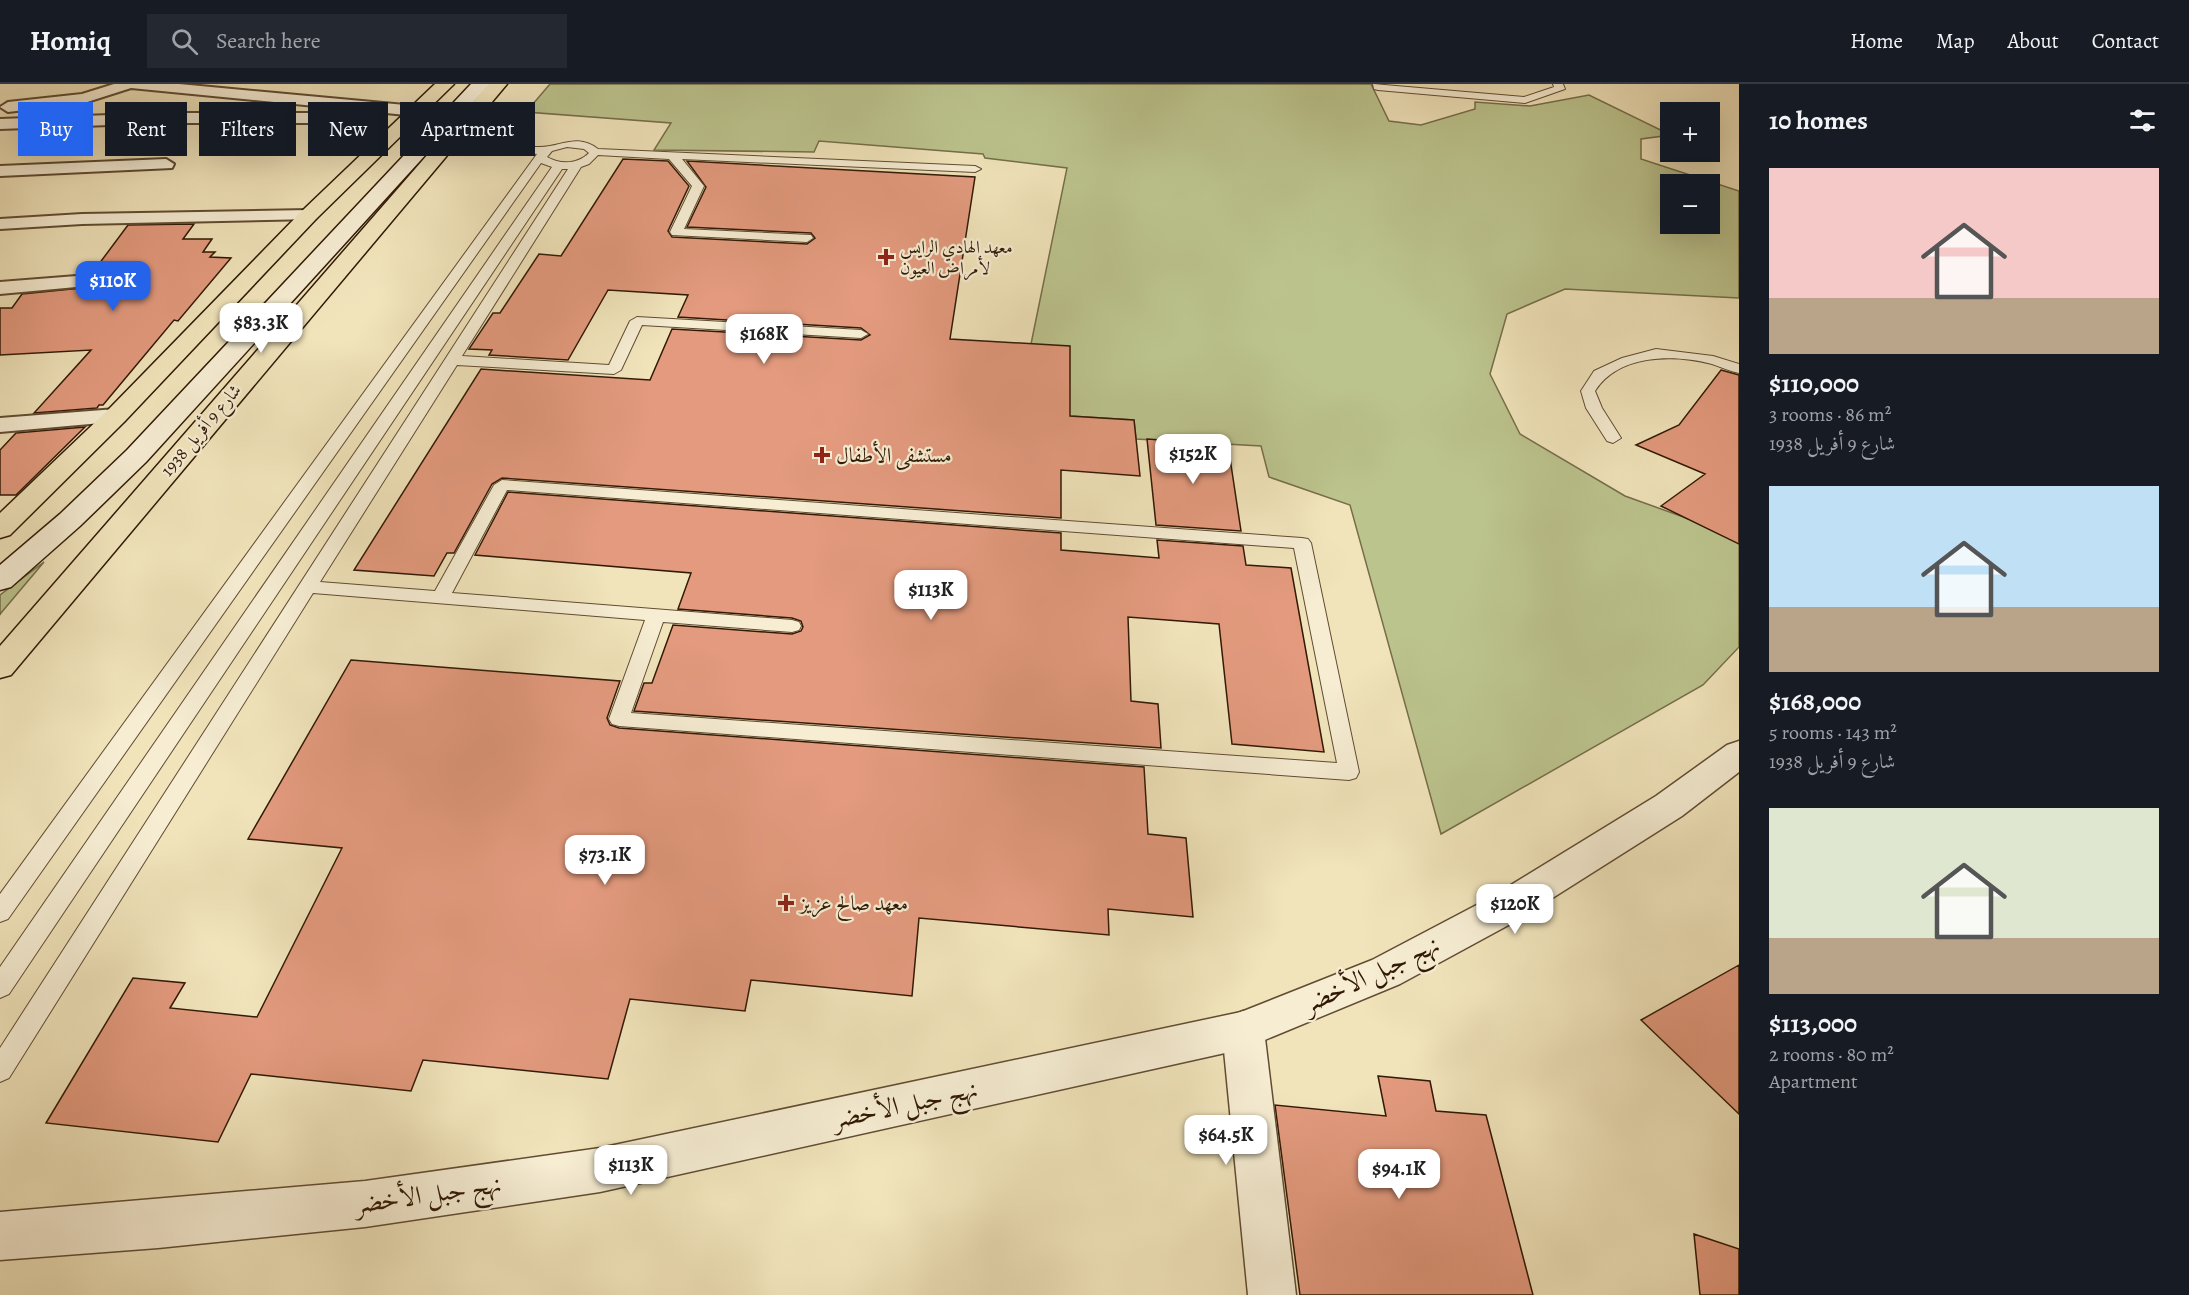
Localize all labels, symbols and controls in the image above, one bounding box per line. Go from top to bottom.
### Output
search box [147,14,567,68]
text: Homiq [30,22,111,60]
icon: search [168,25,201,58]
text: Search here [216,26,321,56]
text: Home [1850,27,1903,55]
text: Map [1936,27,1974,55]
text: About [2007,27,2059,55]
text: Contact [2092,27,2159,55]
chip: Buy [18,102,93,156]
chip: Rent [105,102,187,156]
chip: Filters [199,102,296,156]
chip: New [308,102,388,156]
chip: Apartment [400,102,535,156]
map controls [1660,102,1720,234]
button: + [1660,102,1720,162]
text: 10 homes [1769,103,1868,138]
icon: filters [2126,104,2159,137]
button: − [1660,174,1720,234]
icon: home [1910,207,2018,315]
place label: معهد الهادي الرايس لأمراض العيون [900,235,1013,281]
marker: معهد الهادي الرايس لأمراض العيون [877,248,895,266]
pin: $110K [71,261,155,312]
text: $110K [90,267,136,294]
pin: $83.3K [212,303,310,354]
text: $83.3K [234,309,288,336]
pin: $168K [722,314,806,365]
text: $168K [740,320,788,347]
text: $110,000 [1769,366,1859,401]
street label: شارع 9 أفريل 1938 [155,378,249,483]
text: 3 rooms · 86 m² [1769,401,1891,428]
text: شارع 9 أفريل 1938 [1769,430,1895,457]
pin: $152K [1151,434,1235,485]
place label: مستشفى الأطفال [836,440,952,470]
text: $152K [1169,440,1217,467]
marker: مستشفى الأطفال [813,446,831,464]
icon: home [1910,525,2018,633]
pin: $113K [889,570,973,621]
text: $113K [908,576,954,603]
text: $168,000 [1769,684,1861,719]
text: 5 rooms · 143 m² [1769,719,1897,746]
text: شارع 9 أفريل 1938 [1769,748,1895,775]
pin: $73.1K [556,835,654,886]
text: $73.1K [579,841,631,868]
icon: home [1910,847,2018,955]
pin: $120K [1473,884,1557,935]
place label: معهد صالح عزيز [798,889,908,921]
text: $120K [1490,890,1540,917]
marker: معهد صالح عزيز [777,894,795,912]
street label: نهج جبل الأخضر [1293,926,1448,1028]
text: $113,000 [1769,1006,1857,1041]
text: 2 rooms · 80 m² [1769,1041,1894,1068]
text: Apartment [1769,1068,1858,1095]
street label: نهج جبل الأخضر [826,1071,982,1143]
pin: $64.5K [1177,1115,1275,1166]
text: $64.5K [1198,1121,1254,1148]
pin: $113K [589,1145,673,1196]
pin: $94.1K [1350,1149,1448,1200]
text: $113K [608,1151,654,1178]
text: $94.1K [1372,1155,1426,1182]
street label: نهج جبل الأخضر [349,1165,504,1228]

